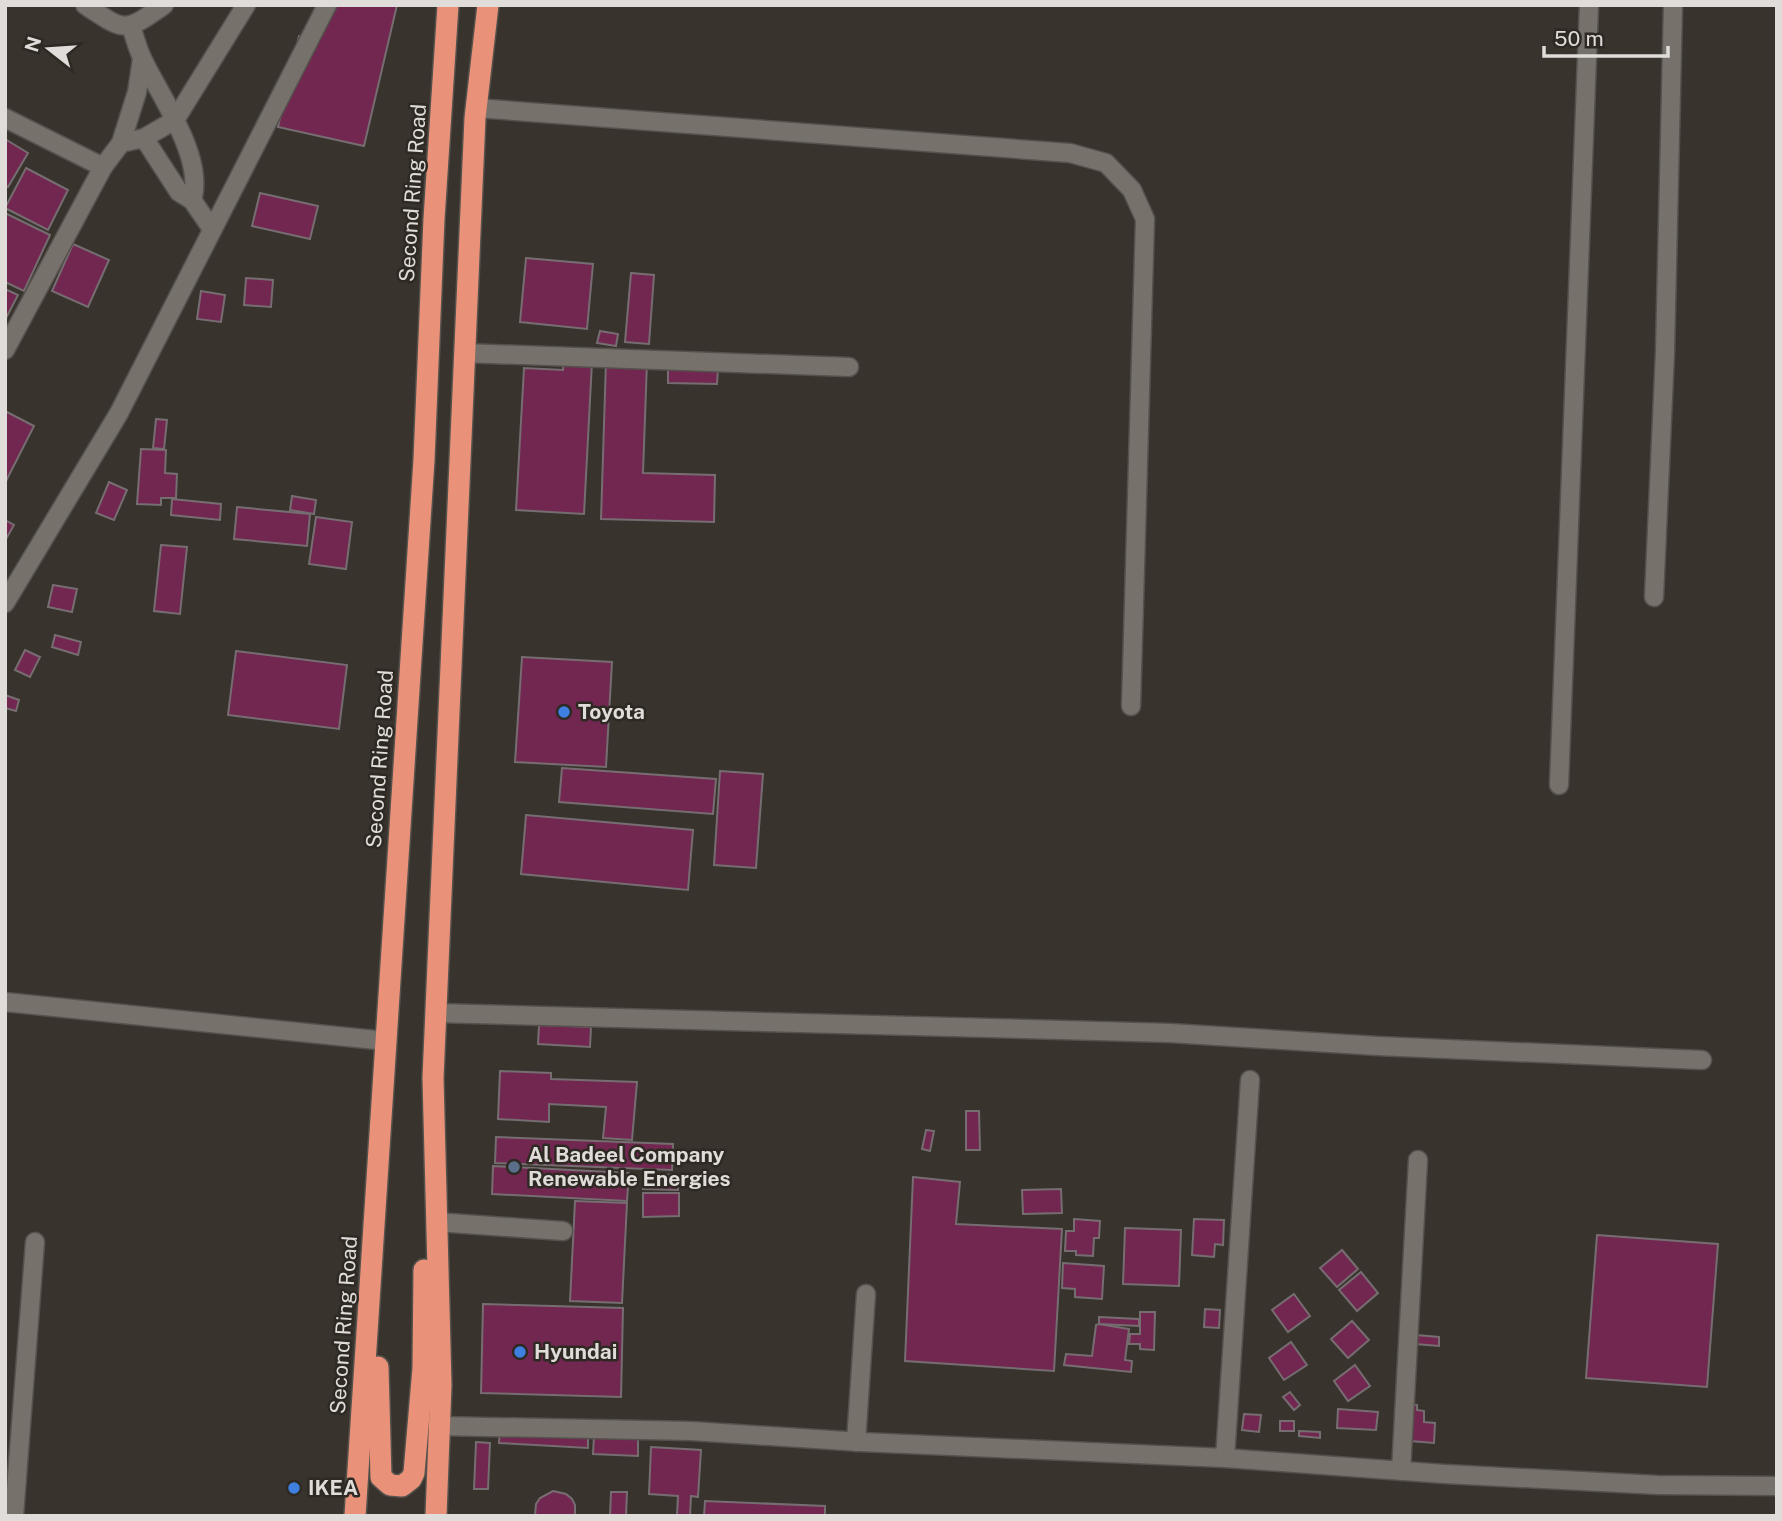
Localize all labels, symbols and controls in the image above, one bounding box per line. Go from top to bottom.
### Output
north arrow [14,14,84,84]
scale bar [1544,14,1668,58]
text: 50 m [1554,26,1604,51]
text: N [20,34,45,54]
street label: Second Ring Road [394,103,431,283]
street label: Second Ring Road [361,669,398,849]
place label: Toyota [578,699,645,724]
marker: Toyota [556,704,572,720]
place label: Al Badeel Company Renewable Energies [528,1142,731,1191]
marker: Al Badeel Company Renewable Energies [506,1159,522,1175]
street label: Second Ring Road [325,1235,362,1415]
place label: Hyundai [534,1339,617,1364]
marker: Hyundai [512,1344,528,1360]
place label: IKEA [308,1475,358,1500]
marker: IKEA [286,1480,302,1496]

